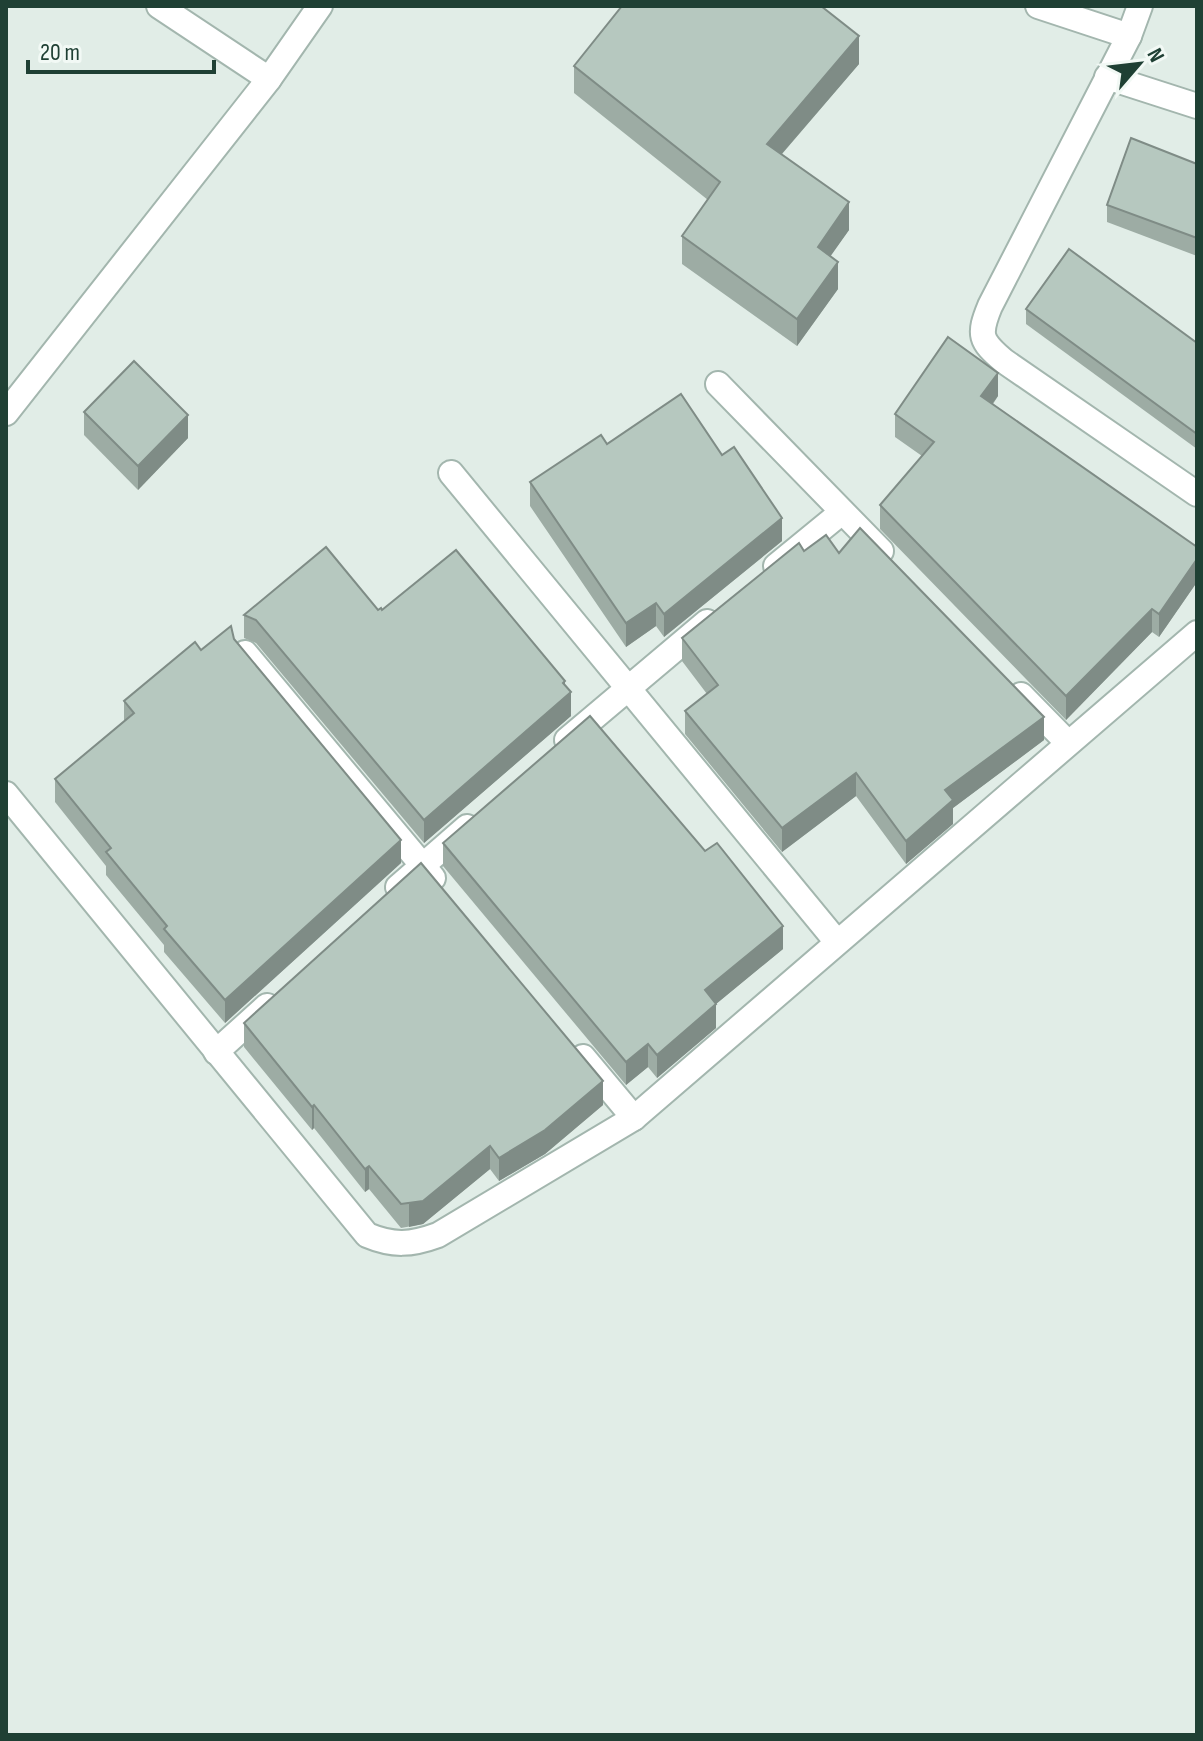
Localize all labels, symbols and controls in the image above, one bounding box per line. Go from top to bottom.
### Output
scale bar [28,24,214,74]
north arrow [1099,24,1179,104]
text: 20 m [40,38,80,67]
text: N [1141,44,1170,67]

